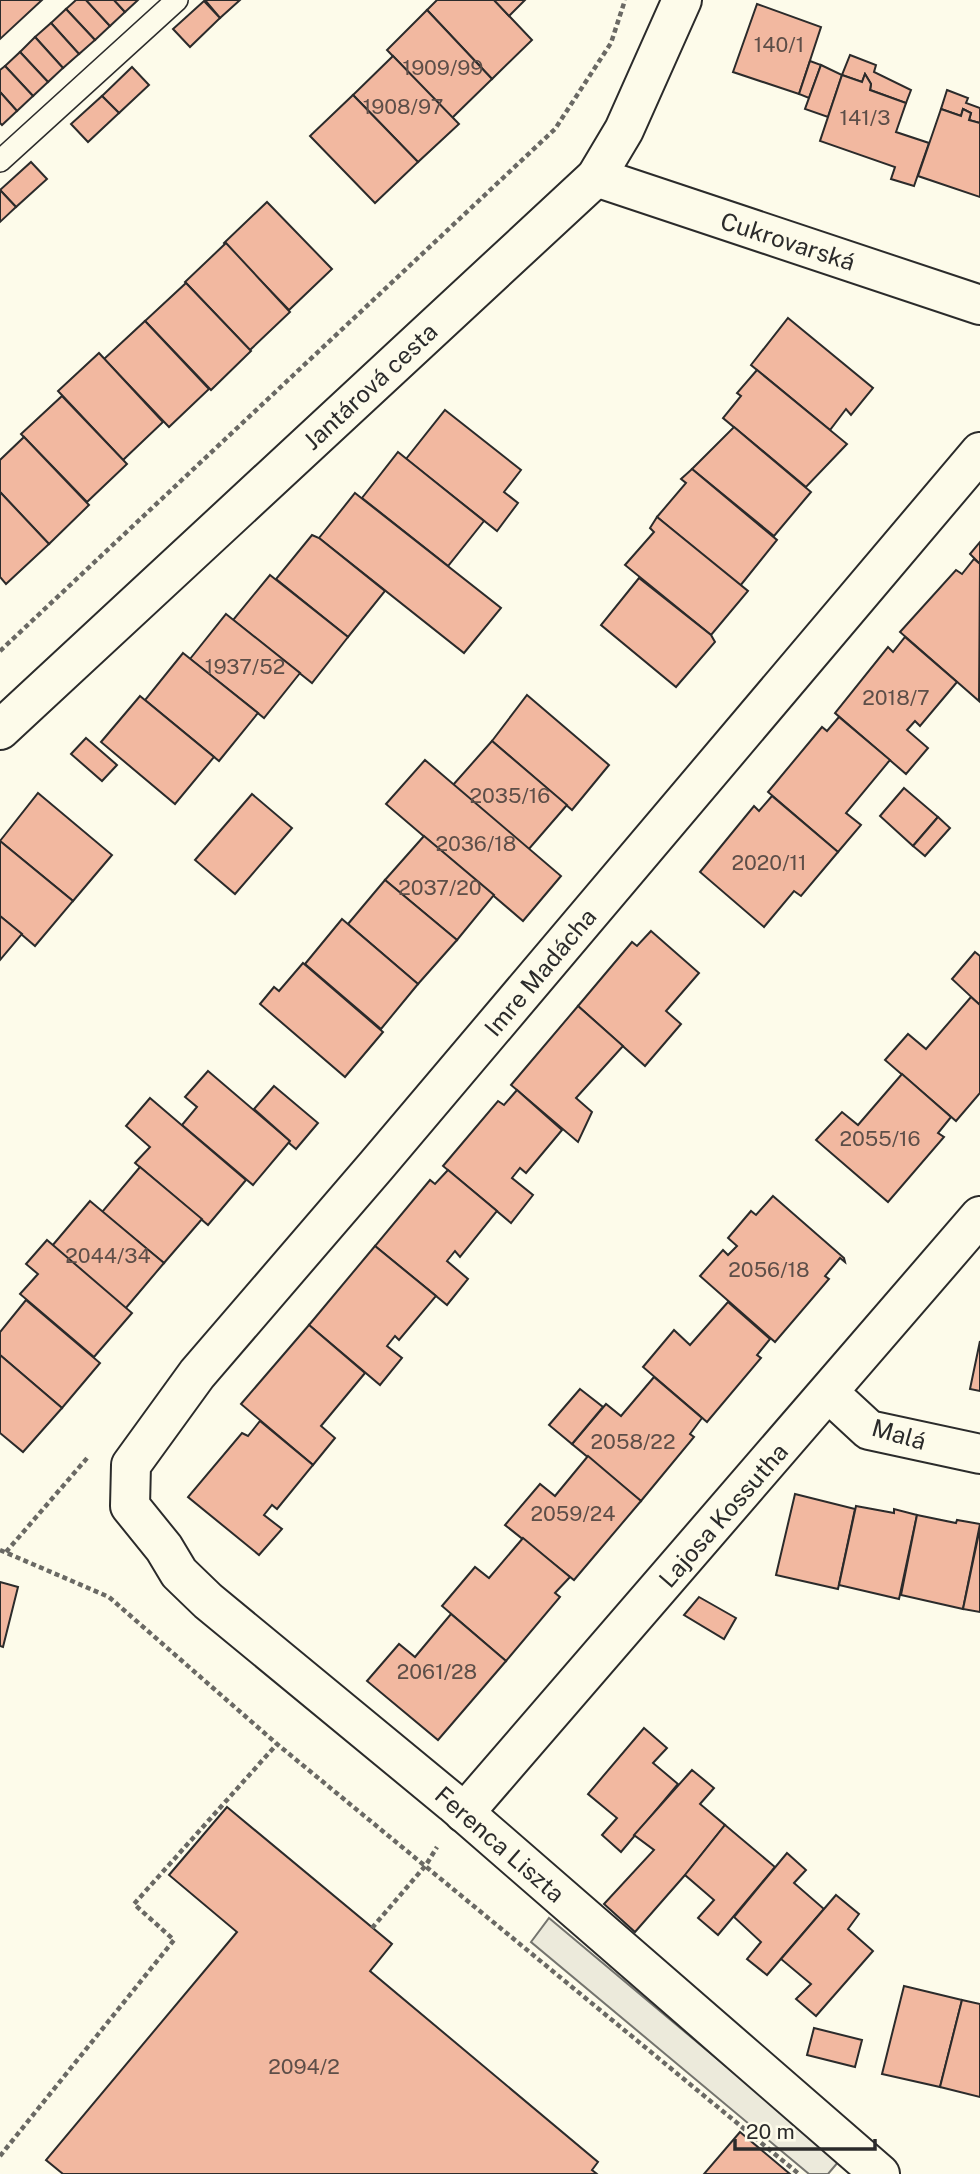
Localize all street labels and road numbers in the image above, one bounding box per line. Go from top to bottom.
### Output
street label: Cukrovarská [717,206,859,276]
street label: Jantárová cesta [297,317,443,455]
street label: Imre Madácha [478,902,602,1042]
street label: Malá [869,1413,929,1455]
street label: Lajosa Kossutha [653,1437,793,1593]
street label: Ferenca Liszta [430,1780,570,1908]

